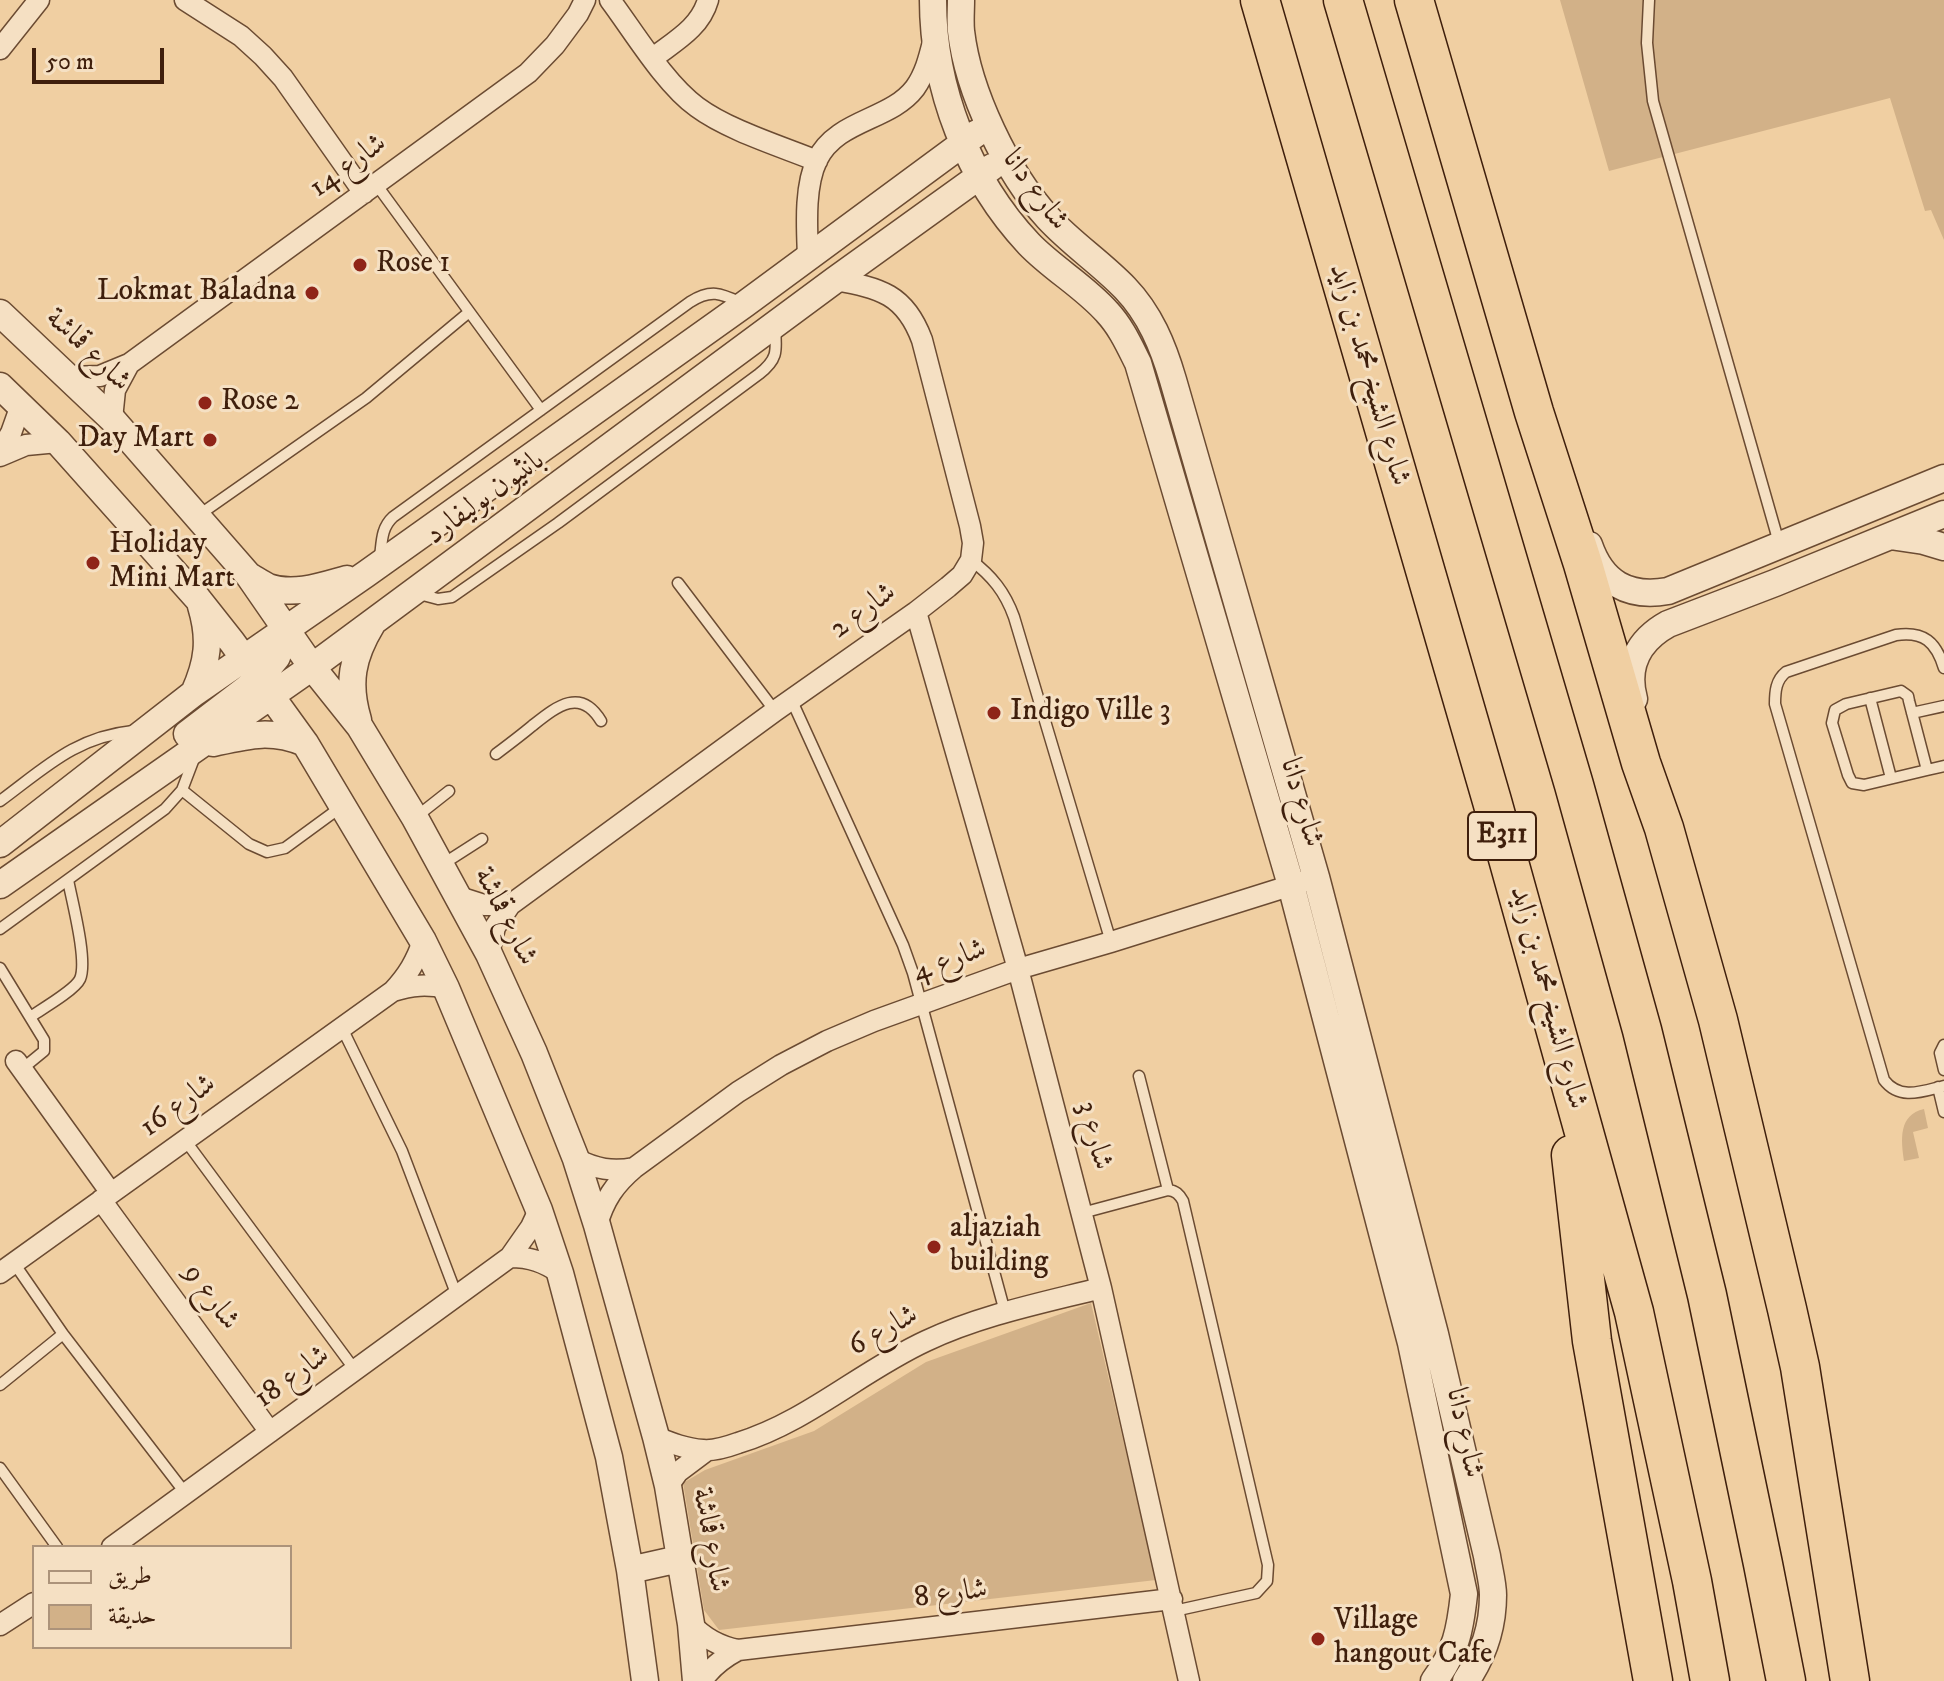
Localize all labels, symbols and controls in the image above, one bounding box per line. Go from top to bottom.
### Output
scale bar [36,32,168,82]
text: 50 m [46,47,94,77]
street label: شارع 14 [303,127,395,207]
street label: شارع دانا [993,144,1075,238]
place label: Rose 1 [376,247,450,283]
marker: Rose 1 [351,256,369,274]
street label: شارع الشيخ محمد بن زايد [1319,260,1417,490]
place label: Lokmat Baladna [97,275,296,311]
marker: Lokmat Baladna [303,284,321,302]
street label: شارع قماشة [37,301,137,401]
place label: Rose 2 [221,385,299,421]
marker: Rose 2 [196,394,214,412]
place label: Day Mart [77,422,194,458]
marker: Day Mart [201,431,219,449]
street label: بانثيون بوليفارد [419,444,553,554]
place label: Holiday Mini Mart [109,528,235,598]
marker: Holiday Mini Mart [84,554,102,572]
street label: شارع 2 [824,576,904,648]
place label: Indigo Ville 3 [1010,695,1171,731]
marker: Indigo Ville 3 [985,704,1003,722]
street label: شارع دانا [1270,754,1330,852]
road number: E311 [1468,812,1536,860]
street label: شارع قماشة [464,862,544,972]
street label: شارع الشيخ محمد بن زايد [1500,882,1594,1114]
street label: شارع 4 [908,932,992,992]
street label: شارع 16 [134,1067,224,1147]
street label: شارع 3 [1067,1098,1119,1174]
place label: aljaziah building [950,1212,1048,1282]
marker: aljaziah building [925,1238,943,1256]
street label: شارع 9 [174,1258,246,1338]
street label: شارع 6 [843,1298,925,1366]
street label: شارع 18 [248,1339,338,1417]
street label: شارع دانا [1436,1385,1490,1481]
street label: شارع قماشة [682,1485,736,1595]
legend [32,1545,292,1649]
text: طريق [108,1561,152,1591]
street label: شارع 8 [912,1573,990,1617]
text: حديقة [108,1601,157,1631]
place label: Village hangout Cafe [1334,1604,1492,1674]
marker: Village hangout Cafe [1309,1630,1327,1648]

